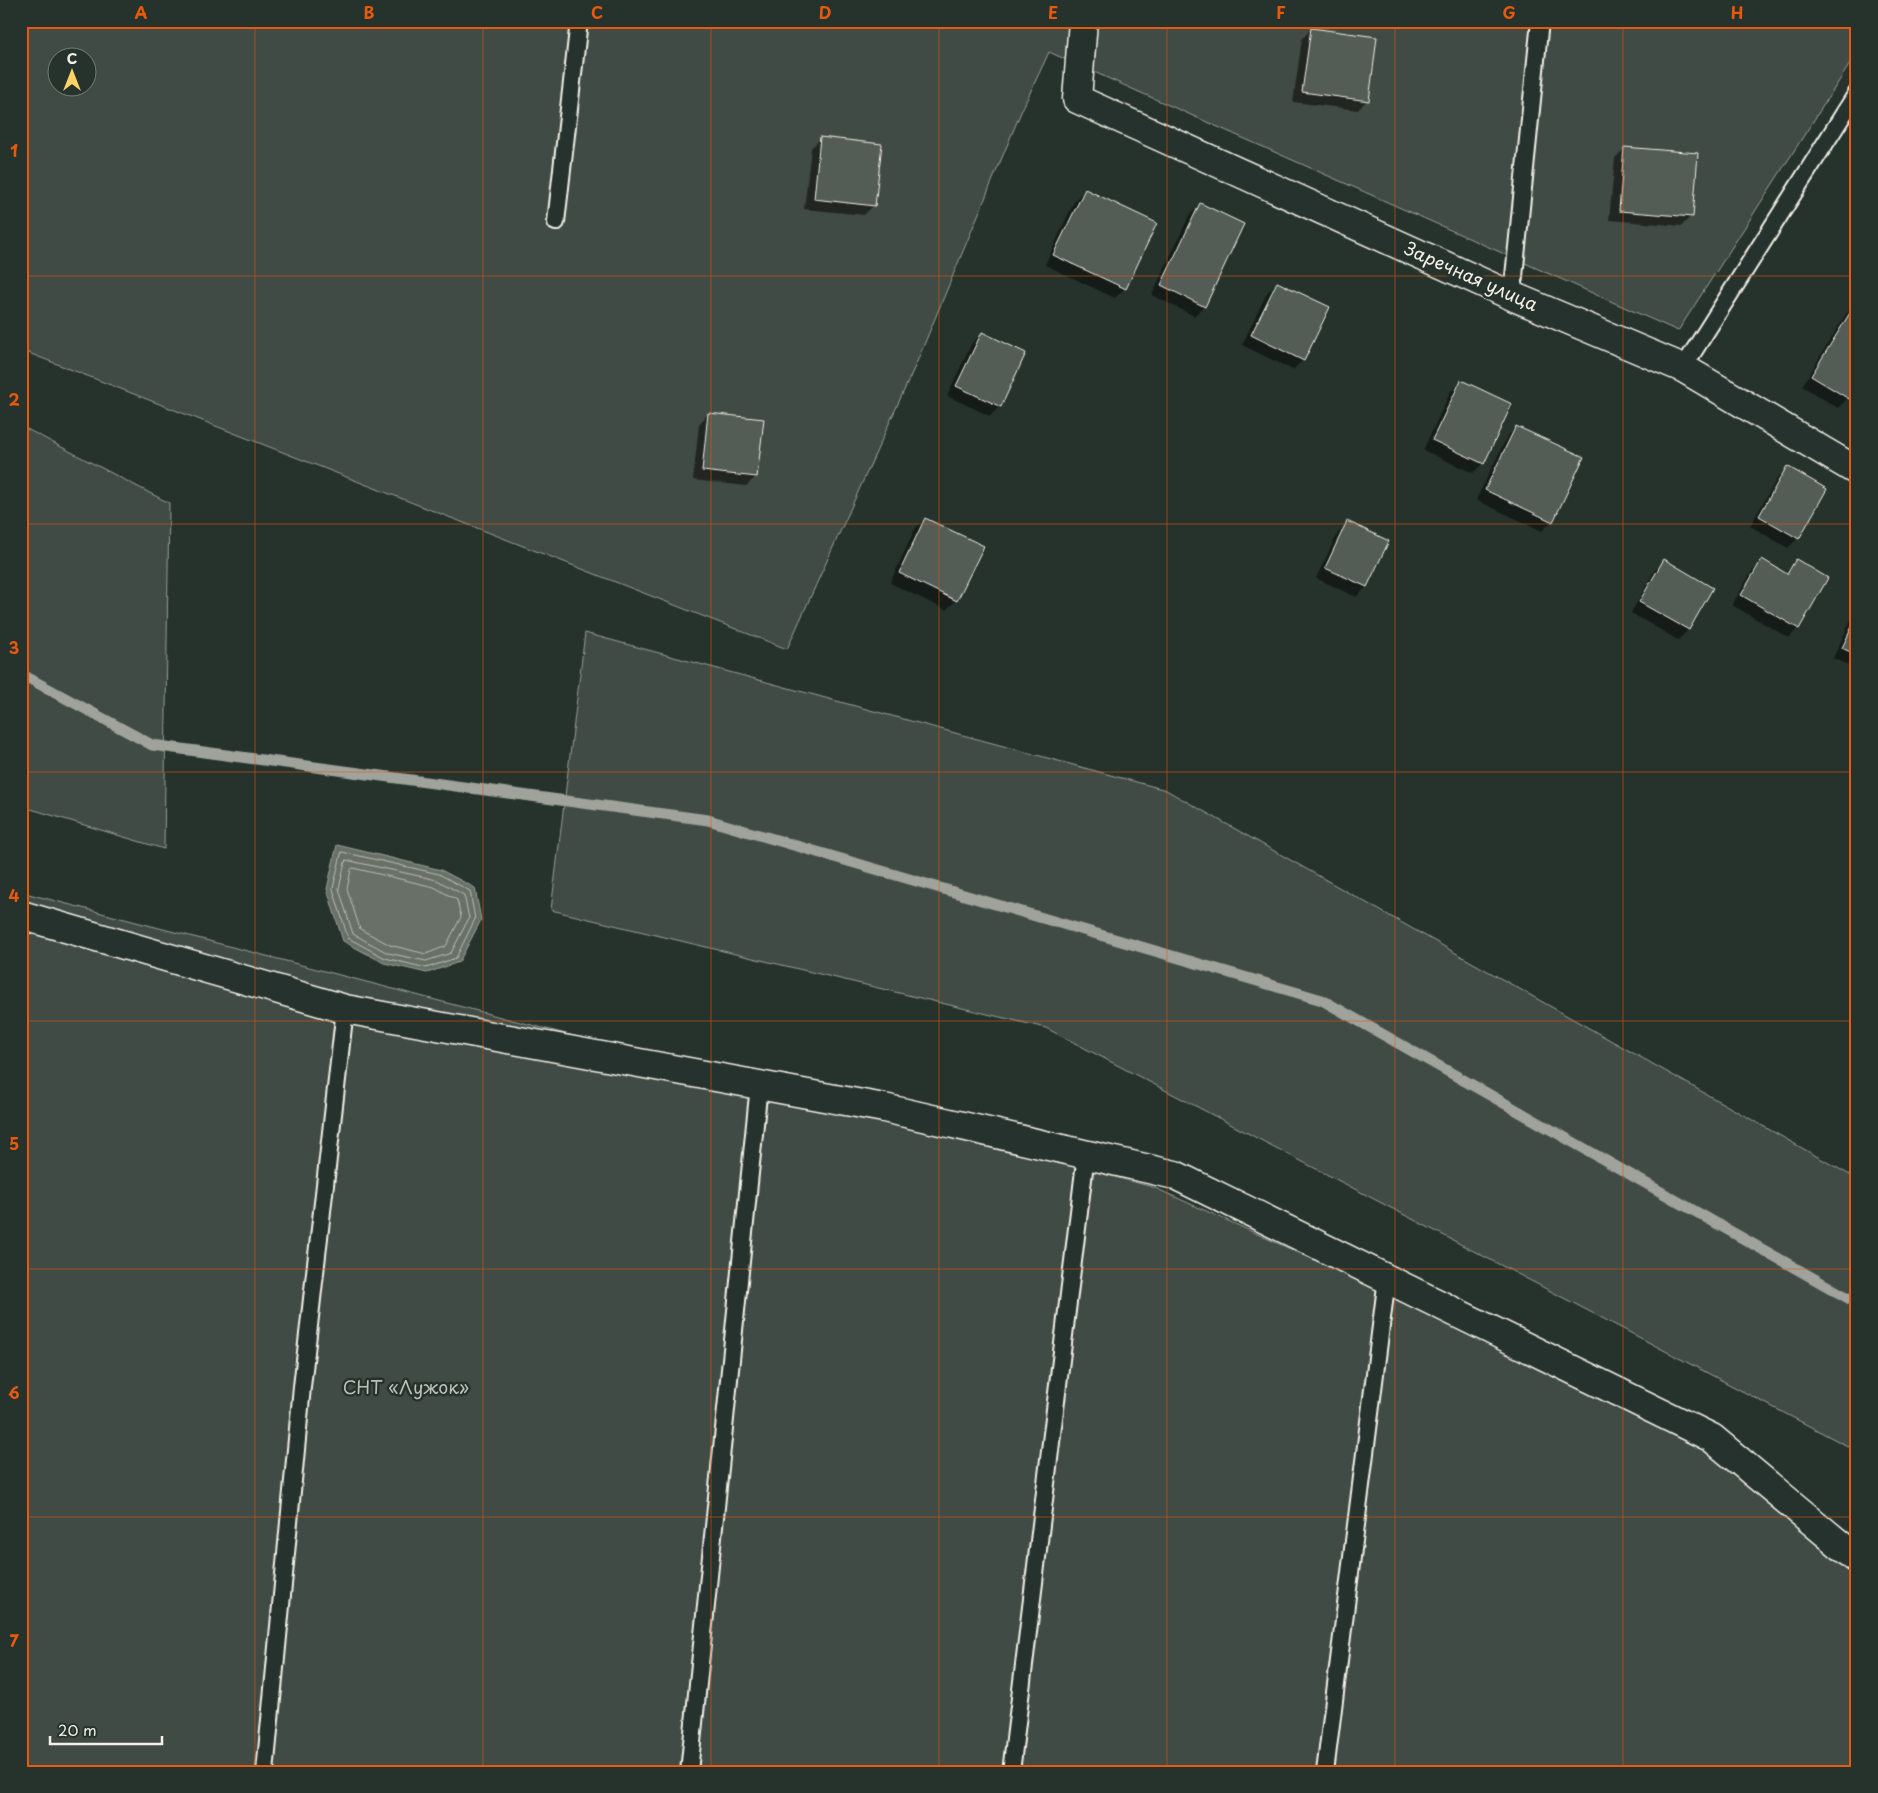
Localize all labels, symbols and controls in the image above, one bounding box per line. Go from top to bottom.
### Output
text: A [135,0,148,24]
text: B [364,0,375,24]
text: C [591,0,603,24]
text: D [819,0,831,24]
text: E [1048,0,1058,24]
text: F [1276,0,1286,24]
text: G [1502,0,1516,24]
text: H [1731,0,1743,24]
north arrow [48,48,98,98]
text: С [67,48,77,69]
text: 1 [10,138,18,162]
street label: Заречная улица [1401,234,1543,317]
text: 2 [8,387,20,411]
text: 3 [9,635,19,659]
text: 4 [9,883,20,907]
text: 5 [9,1131,19,1155]
park label: СНТ «Лужок» [343,1373,469,1400]
text: 6 [8,1380,20,1404]
text: 7 [9,1628,19,1652]
scale bar [50,1713,162,1745]
text: 20 m [58,1718,97,1741]

